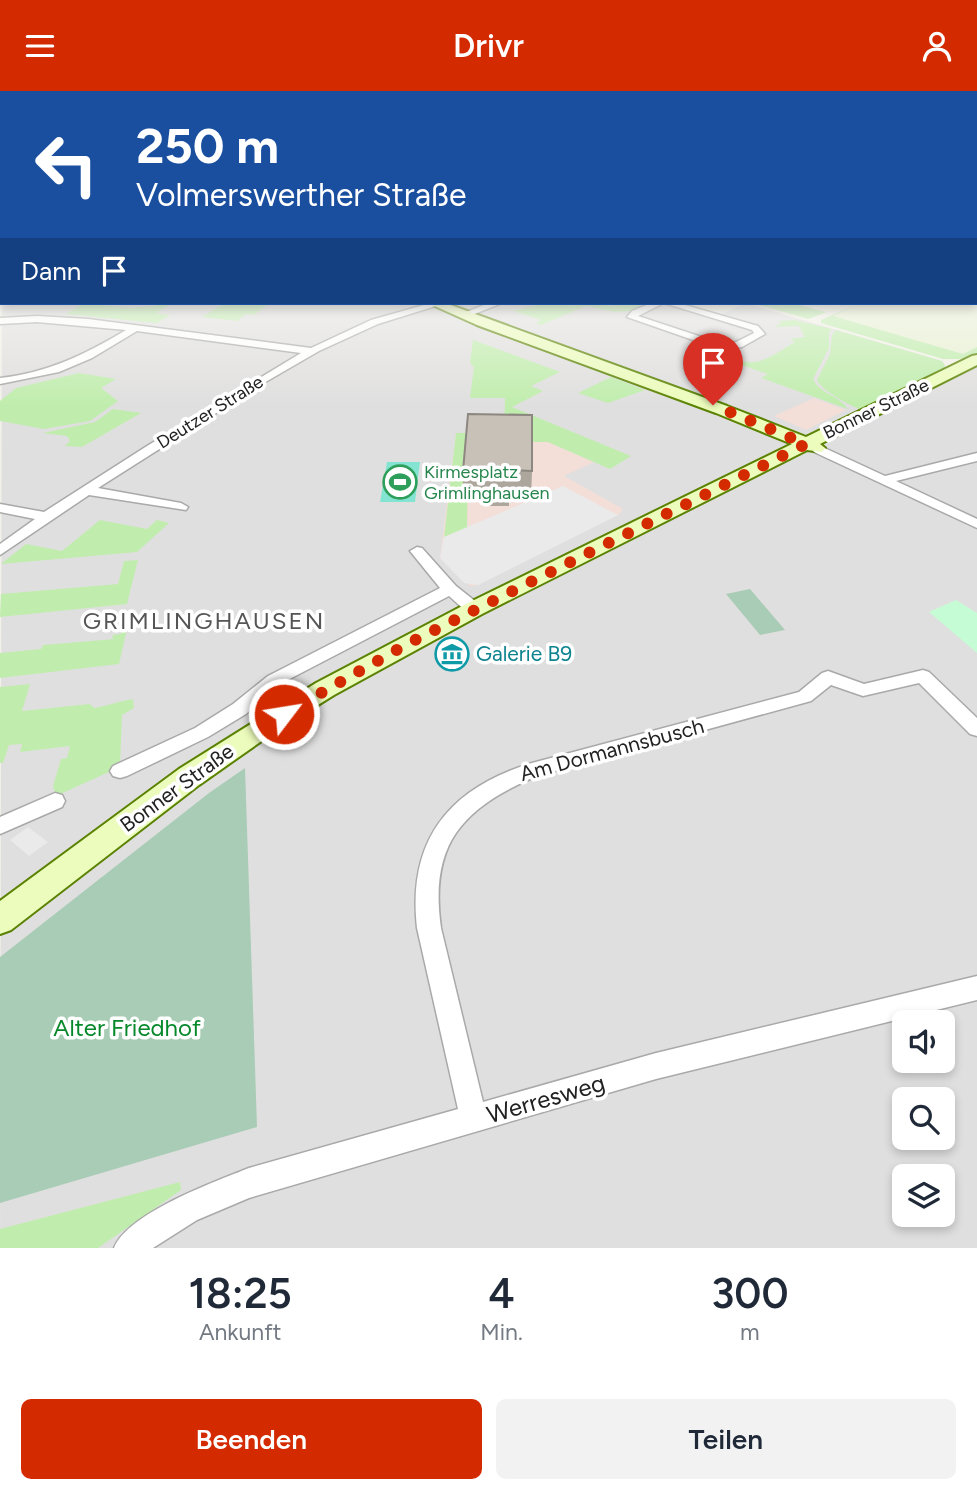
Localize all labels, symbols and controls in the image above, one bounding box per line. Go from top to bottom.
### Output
icon: menu [21,27,59,65]
text: Drivr [453,27,524,65]
icon: person [918,27,956,65]
text: 250 m [136,116,279,175]
icon: left [21,119,112,210]
text: Volmerswerther Straße [136,176,466,214]
icon: arrive [95,252,133,290]
text: Dann [21,255,81,287]
pin [683,333,743,405]
icon: arrive [694,344,732,382]
street label: Deutzer Straße [153,370,267,453]
street label: Bonner Straße [820,374,933,444]
place label: Kirmesplatz Grimlinghausen [424,461,550,504]
sports icon: Kirmesplatz Grimlinghausen [381,463,419,501]
district label: GRIMLINGHAUSEN [83,606,325,635]
museum icon: Galerie B9 [433,635,471,673]
place label: Galerie B9 [476,641,572,666]
position arrow [247,677,321,751]
street label: Am Dormannsbusch [517,713,707,786]
street label: Bonner Straße [115,738,238,837]
map controls [892,1010,955,1227]
button: sound [892,1010,955,1073]
park label: Alter Friedhof [53,1013,201,1042]
street label: Werresweg [484,1068,608,1129]
button: search [892,1087,955,1150]
button: layers [892,1164,955,1227]
text: 18:25 [188,1268,292,1319]
text: 4 [488,1268,515,1319]
text: 300 [711,1268,789,1319]
text: Ankunft [199,1318,281,1346]
text: Min. [480,1318,523,1346]
text: m [740,1318,760,1346]
button: Beenden [21,1399,482,1479]
button: Teilen [496,1399,956,1479]

